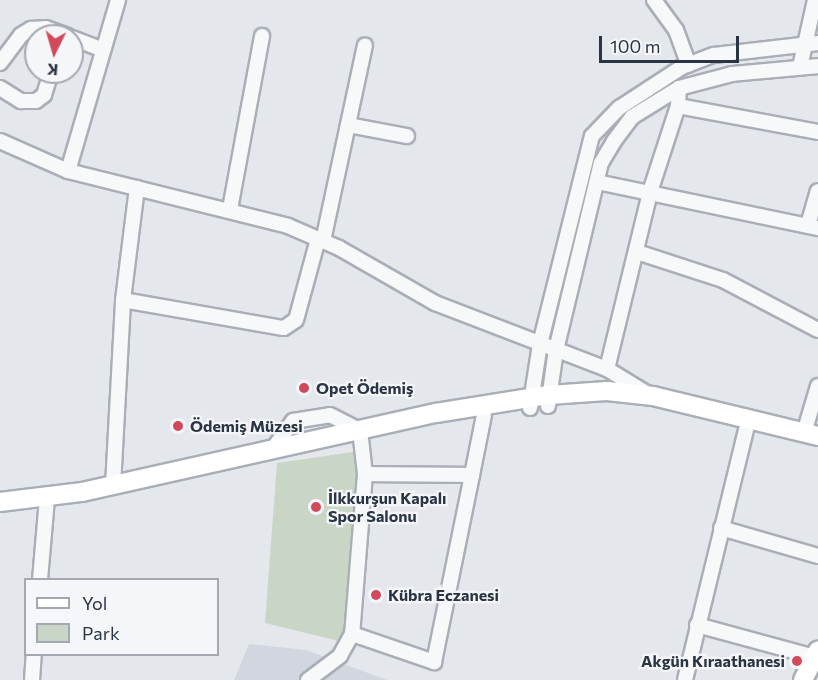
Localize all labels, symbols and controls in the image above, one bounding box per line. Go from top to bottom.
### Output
north arrow [24,24,84,84]
scale bar [602,24,742,62]
text: 100 m [610,35,660,57]
text: K [46,60,59,80]
place label: Opet Ödemiş [316,378,413,398]
marker: Opet Ödemiş [297,381,311,395]
place label: Ödemiş Müzesi [190,416,303,436]
marker: Ödemiş Müzesi [171,419,185,433]
place label: İlkkurşun Kapalı Spor Salonu [328,488,446,526]
marker: İlkkurşun Kapalı Spor Salonu [309,500,323,514]
legend [24,578,219,656]
place label: Kübra Eczanesi [388,585,499,605]
marker: Kübra Eczanesi [369,588,383,602]
text: Yol [82,592,107,614]
text: Park [82,622,120,644]
place label: Akgün Kıraathanesi [641,651,785,671]
marker: Akgün Kıraathanesi [790,654,804,668]

